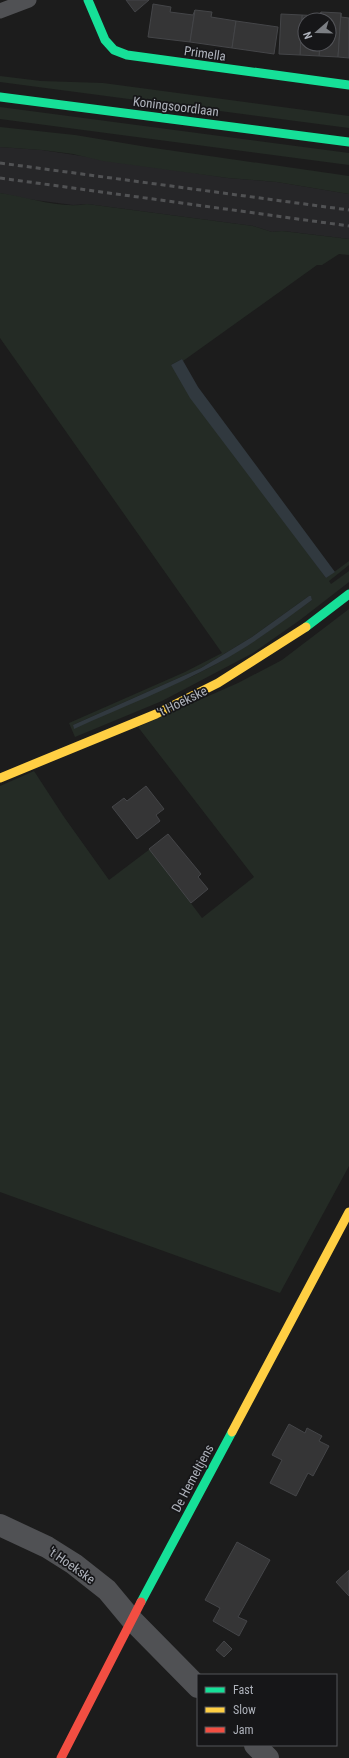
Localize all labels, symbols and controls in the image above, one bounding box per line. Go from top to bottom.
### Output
north arrow [297,12,337,52]
text: N [301,30,315,41]
street label: Primella [183,43,227,64]
street label: Koningsoordlaan [132,94,220,119]
street label: 't Hoekske [155,683,210,720]
street label: De Hemeltjens [168,1442,217,1515]
street label: 't Hoekske [46,1544,98,1587]
legend [197,1674,337,1746]
text: Fast [233,1683,254,1697]
text: Slow [233,1703,256,1717]
text: Jam [233,1723,254,1737]

